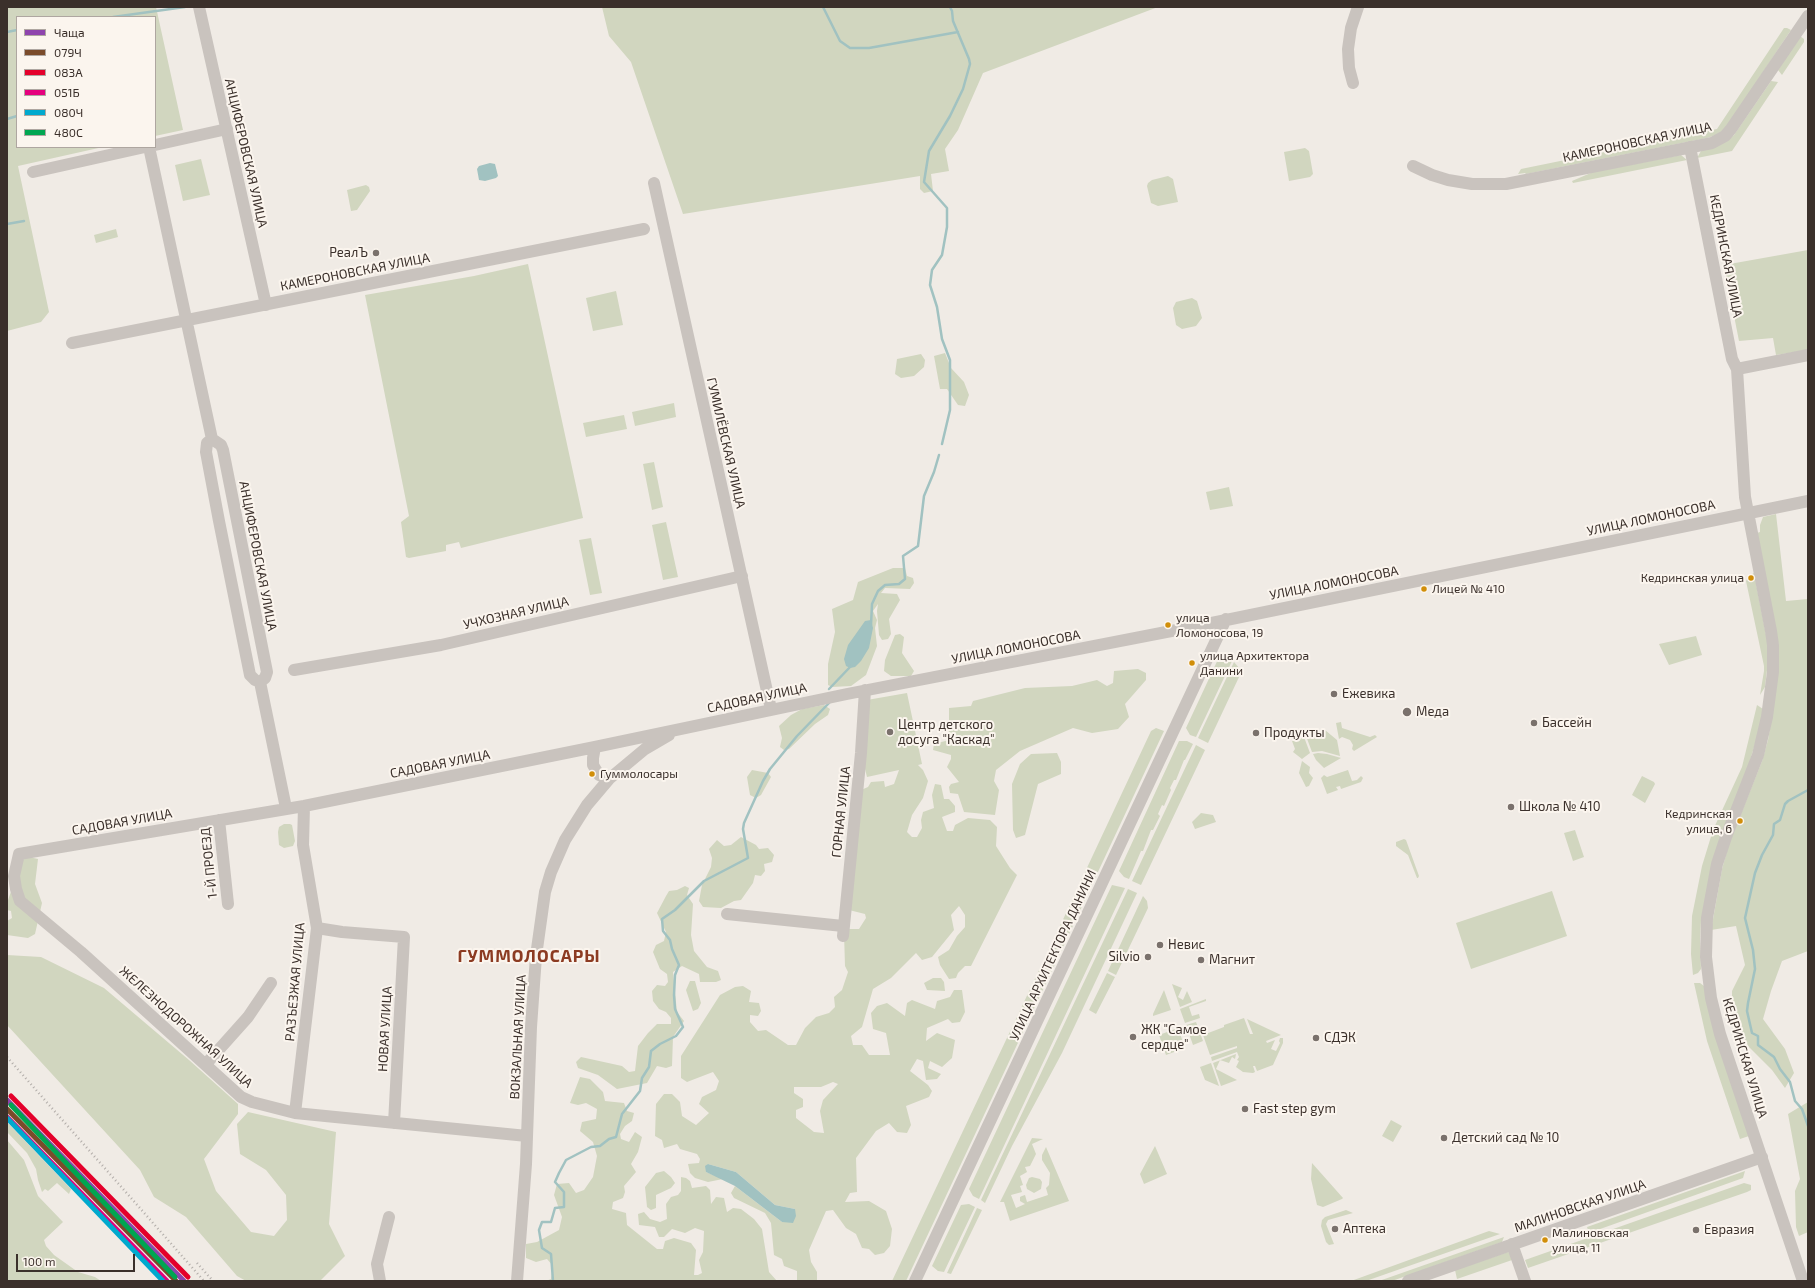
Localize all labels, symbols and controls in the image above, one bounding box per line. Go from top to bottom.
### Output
legend [16,16,156,148]
text: Чаща [54,25,85,39]
text: 079Ч [54,45,82,59]
text: 083А [54,65,83,79]
street label: АНЦИФЕРОВСКАЯ УЛИЦА [221,77,271,229]
text: 051Б [54,85,80,99]
text: 080Ч [54,105,83,119]
street label: КАМЕРОНОВСКАЯ УЛИЦА [1561,119,1713,165]
text: 480С [54,125,83,139]
street label: КЕДРИНСКАЯ УЛИЦА [1706,193,1746,319]
place label: РеалЪ [329,245,368,261]
marker: РеалЪ [371,248,381,258]
street label: КАМЕРОНОВСКАЯ УЛИЦА [279,250,431,294]
street label: ГУМИЛЁВСКАЯ УЛИЦА [703,376,749,510]
street label: АНЦИФЕРОВСКАЯ УЛИЦА [236,480,280,632]
street label: УЛИЦА ЛОМОНОСОВА [1585,497,1717,539]
street label: УЛИЦА ЛОМОНОСОВА [1268,563,1400,603]
place label: Кедринская улица [1641,571,1744,585]
marker: Кедринская улица [1746,573,1756,583]
place label: Лицей № 410 [1432,582,1505,596]
marker: Лицей № 410 [1419,584,1429,594]
street label: УЧХОЗНАЯ УЛИЦА [462,593,570,633]
place label: улица Ломоносова, 19 [1176,611,1263,639]
marker: улица Ломоносова, 19 [1163,620,1173,630]
street label: УЛИЦА ЛОМОНОСОВА [950,627,1082,667]
place label: улица Архитектора Данини [1200,649,1309,677]
marker: улица Архитектора Данини [1187,658,1197,668]
street label: САДОВАЯ УЛИЦА [706,680,808,716]
place label: Ежевика [1342,686,1395,702]
marker: Ежевика [1329,689,1339,699]
place label: Меда [1416,704,1449,720]
marker: Меда [1401,706,1413,718]
place label: Бассейн [1542,715,1592,731]
place label: Центр детского досуга "Каскад" [898,717,995,748]
marker: Бассейн [1529,718,1539,728]
place label: Продукты [1264,725,1325,741]
marker: Центр детского досуга "Каскад" [885,727,895,737]
marker: Продукты [1251,728,1261,738]
street label: САДОВАЯ УЛИЦА [389,747,491,781]
street label: ГОРНАЯ УЛИЦА [828,766,854,858]
place label: Гуммолосары [600,767,678,781]
marker: Гуммолосары [587,769,597,779]
place label: Школа № 410 [1519,799,1600,815]
marker: Школа № 410 [1506,802,1516,812]
street label: САДОВАЯ УЛИЦА [71,806,173,838]
place label: Кедринская улица, 6 [1665,807,1732,835]
marker: Кедринская улица, 6 [1735,816,1745,826]
street label: 1-Й ПРОЕЗД [198,827,220,899]
street label: УЛИЦА АРХИТЕКТОРА ДАНИНИ [1006,867,1100,1043]
street label: РАЗЪЕЗЖАЯ УЛИЦА [282,922,308,1042]
place label: Невис [1168,937,1205,953]
marker: Невис [1155,940,1165,950]
district label: ГУММОЛОСАРЫ [457,946,601,966]
place label: Silvio [1108,949,1140,965]
marker: Silvio [1143,952,1153,962]
place label: Магнит [1209,952,1255,968]
marker: Магнит [1196,955,1206,965]
street label: ЖЕЛЕЗНОДОРОЖНАЯ УЛИЦА [116,963,256,1091]
street label: ВОКЗАЛЬНАЯ УЛИЦА [507,974,529,1100]
street label: НОВАЯ УЛИЦА [375,986,395,1072]
street label: КЕДРИНСКАЯ УЛИЦА [1719,996,1771,1120]
place label: ЖК "Самое сердце" [1141,1022,1207,1053]
place label: СДЭК [1324,1030,1356,1046]
marker: ЖК "Самое сердце" [1128,1032,1138,1042]
marker: СДЭК [1311,1033,1321,1043]
place label: Fast step gym [1253,1101,1336,1117]
marker: Fast step gym [1240,1104,1250,1114]
place label: Детский сад № 10 [1452,1130,1559,1146]
marker: Детский сад № 10 [1439,1133,1449,1143]
street label: МАЛИНОВСКАЯ УЛИЦА [1512,1176,1648,1236]
place label: Аптека [1343,1221,1386,1237]
place label: Евразия [1704,1222,1754,1238]
marker: Аптека [1330,1224,1340,1234]
marker: Евразия [1691,1225,1701,1235]
place label: Малиновская улица, 11 [1552,1226,1629,1254]
marker: Малиновская улица, 11 [1540,1235,1550,1245]
scale bar [18,1246,137,1272]
text: 100 m [23,1254,55,1268]

